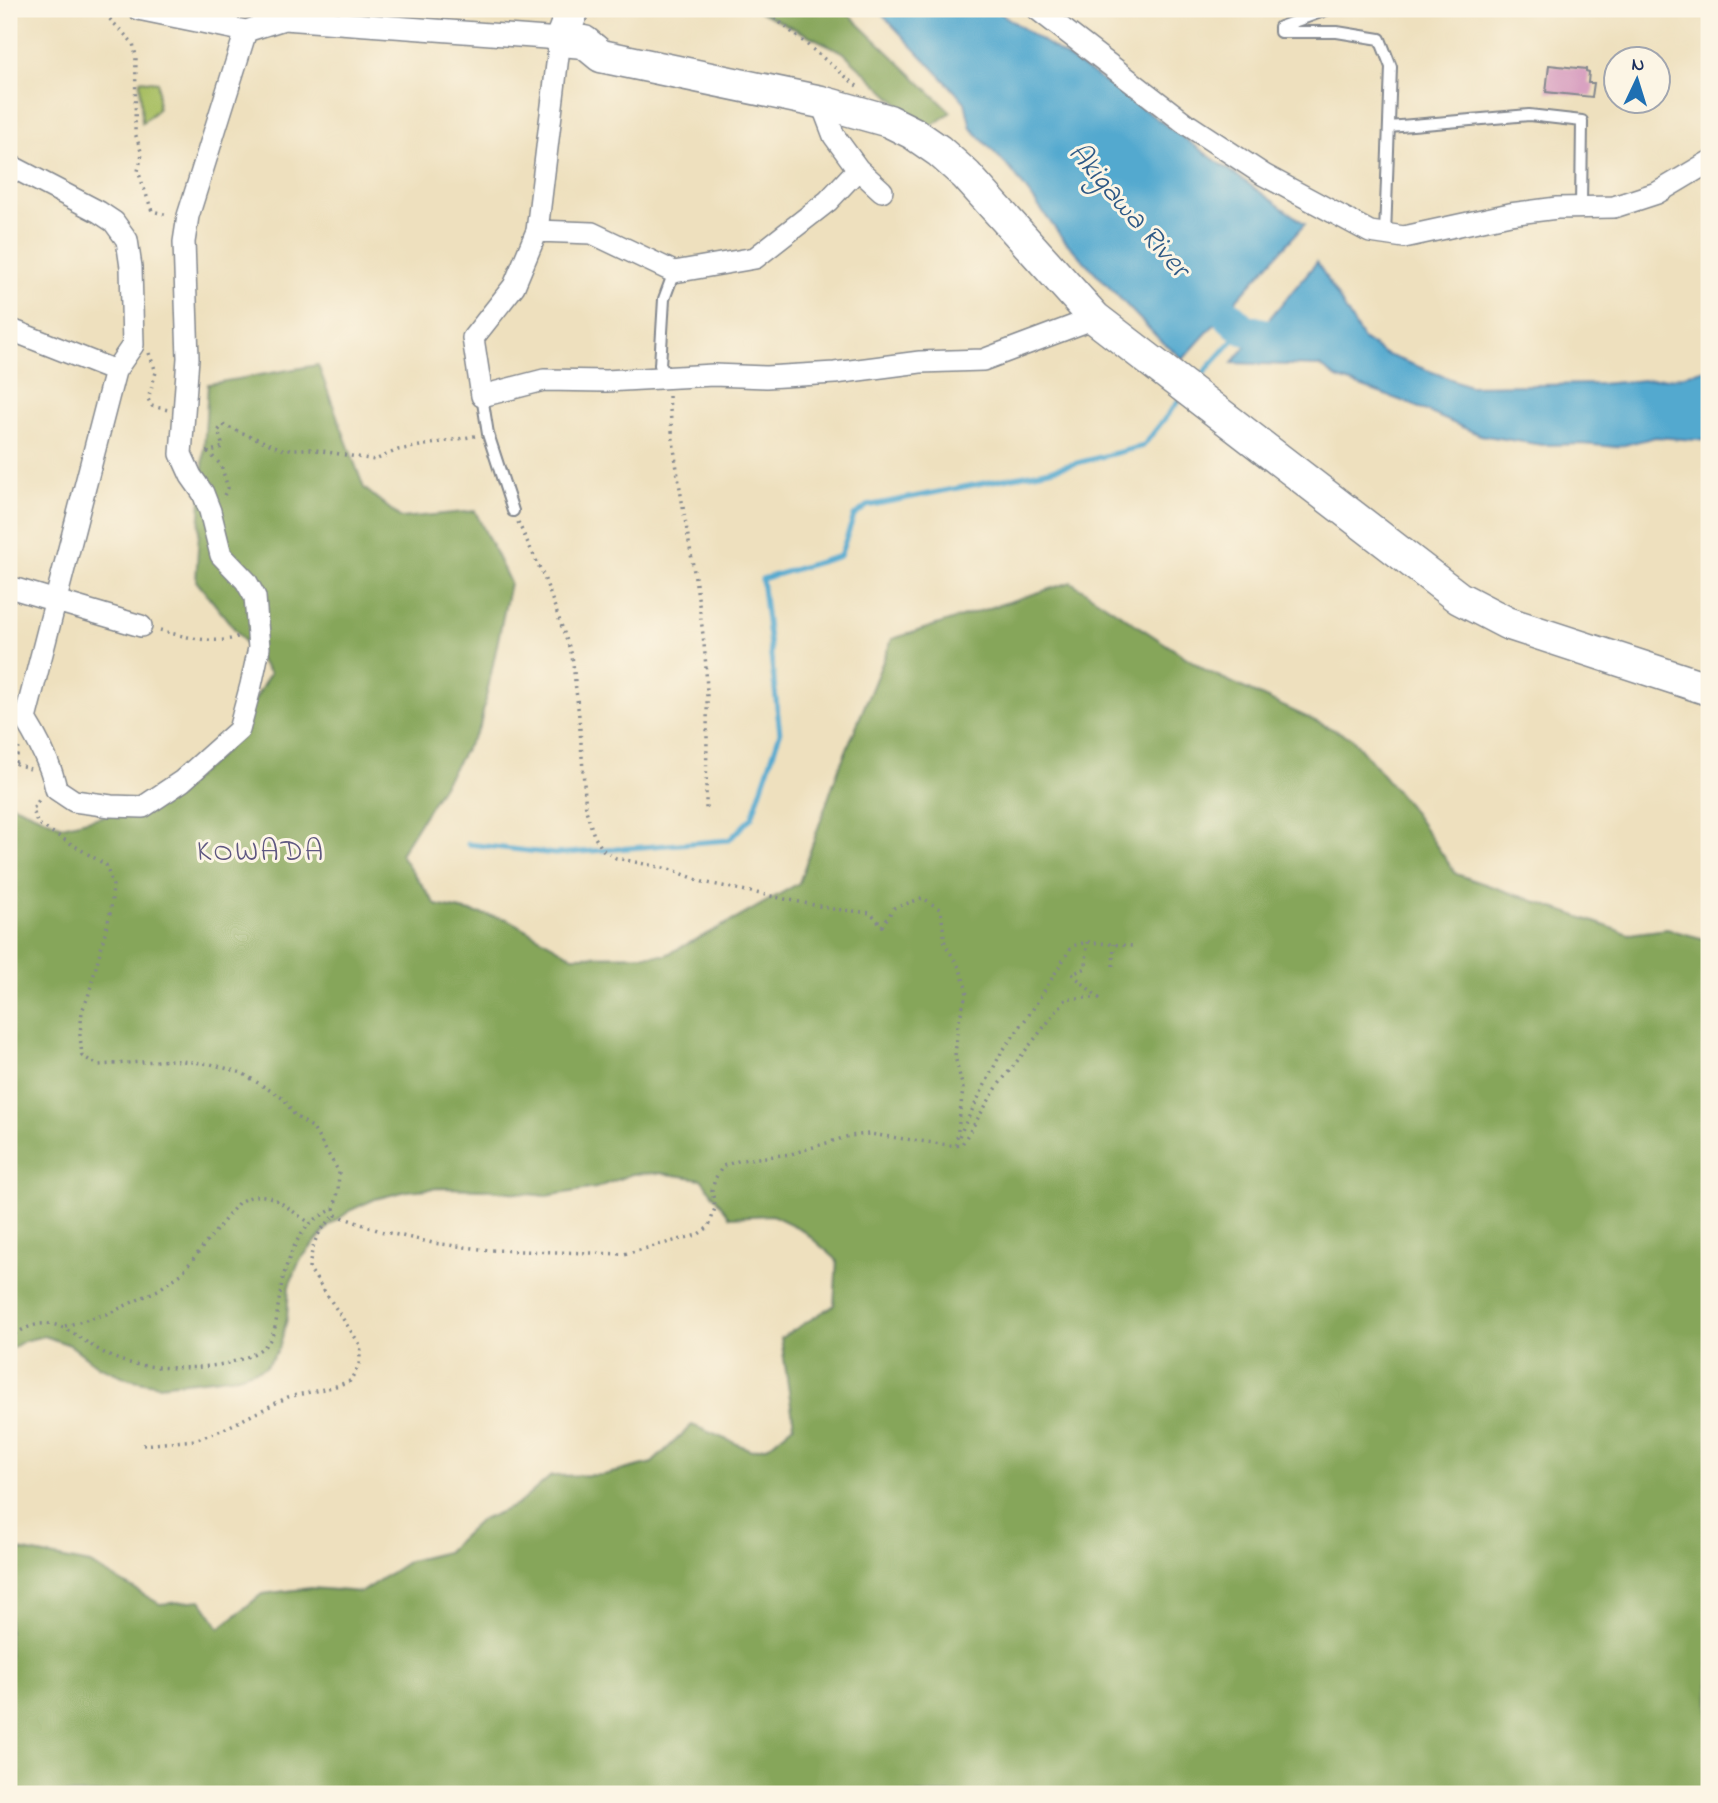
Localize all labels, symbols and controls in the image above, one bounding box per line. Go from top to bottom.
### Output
north arrow [1602,46,1672,116]
text: N [1631,52,1646,79]
water label: Akigawa River [1056,133,1202,291]
district label: KOWADA [197,831,325,875]

